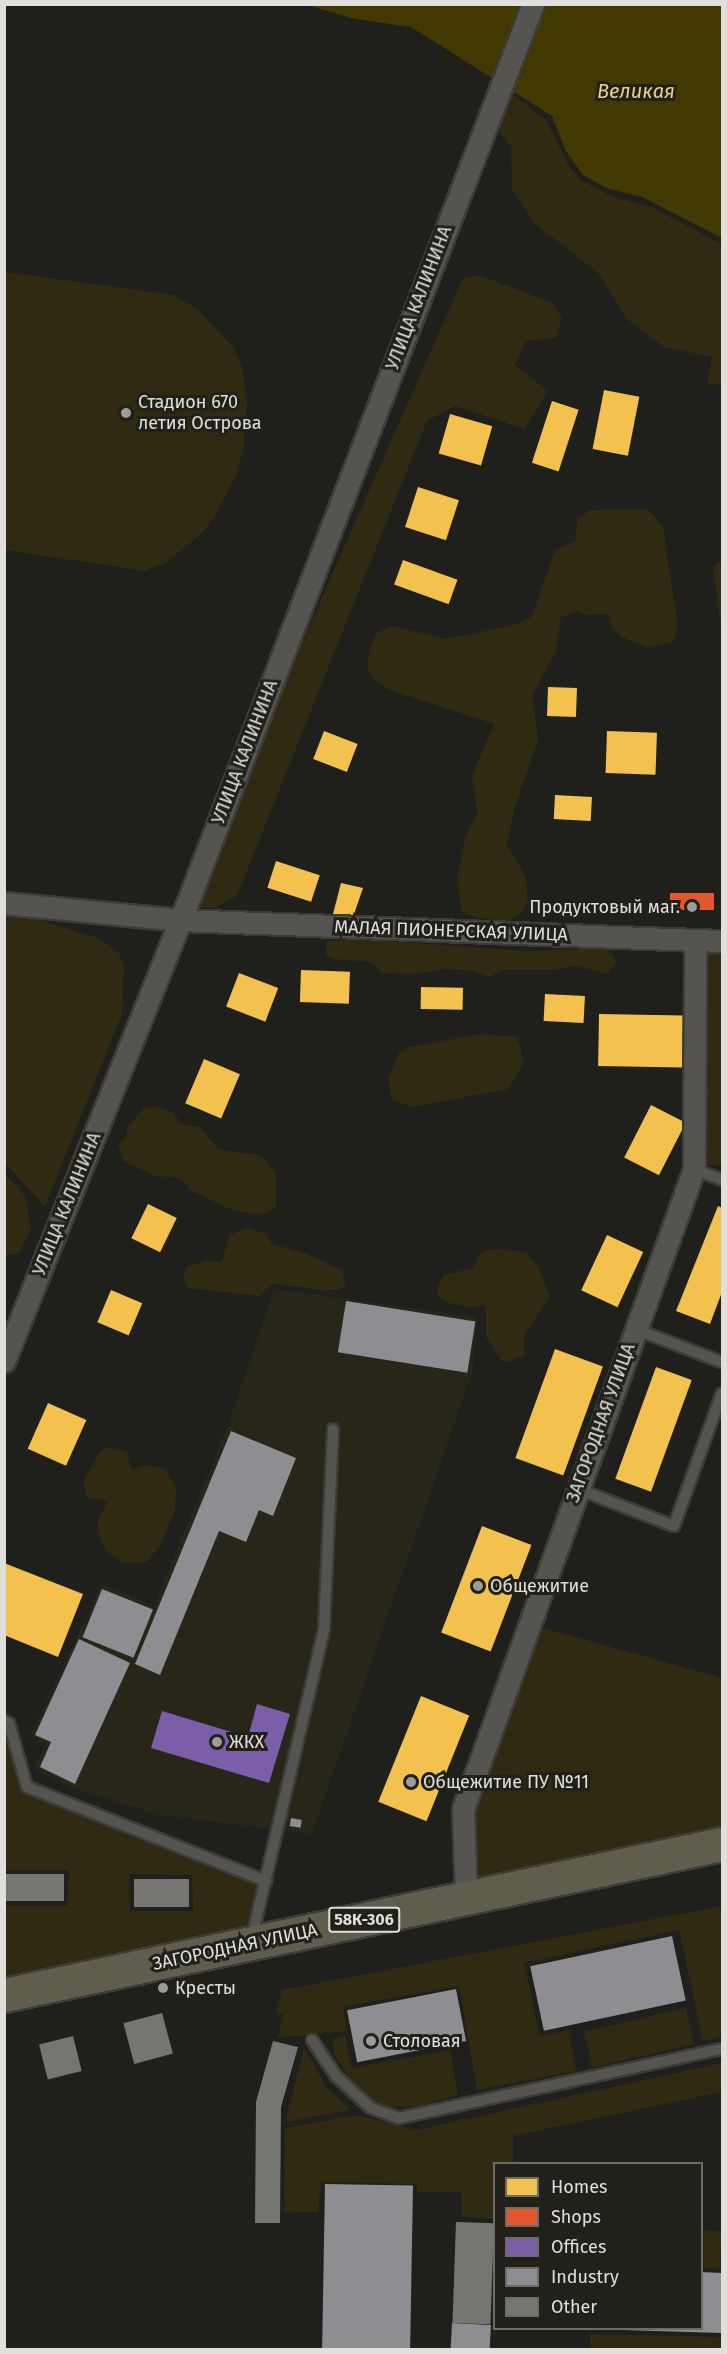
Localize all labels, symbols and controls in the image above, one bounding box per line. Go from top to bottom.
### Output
water label: Великая [597,79,675,103]
street label: УЛИЦА КАЛИНИНА [382,223,456,373]
place label: Стадион 670 летия Острова [138,392,261,434]
marker: Стадион 670 летия Острова [119,406,133,420]
street label: УЛИЦА КАЛИНИНА [208,677,282,827]
place label: Продуктовый маг. [529,896,680,918]
marker: Продуктовый маг. [685,900,699,914]
street label: МАЛАЯ ПИОНЕРСКАЯ УЛИЦА [334,916,568,946]
street label: УЛИЦА КАЛИНИНА [28,1129,106,1279]
street label: ЗАГОРОДНАЯ УЛИЦА [562,1340,640,1506]
place label: Общежитие [490,1575,589,1597]
marker: Общежитие [471,1579,485,1593]
place label: ЖКХ [229,1731,264,1753]
marker: ЖКХ [210,1735,224,1749]
place label: Общежитие ПУ №11 [423,1771,589,1793]
marker: Общежитие ПУ №11 [404,1775,418,1789]
road number: 58К-306 [328,1907,400,1933]
street label: ЗАГОРОДНАЯ УЛИЦА [151,1919,319,1975]
place label: Кресты [175,1977,236,1999]
marker: Кресты [156,1981,170,1995]
place label: Столовая [383,2030,461,2052]
marker: Столовая [364,2034,378,2048]
legend [493,2162,703,2330]
text: Homes [551,2176,607,2198]
text: Shops [551,2206,601,2228]
text: Offices [551,2236,606,2258]
text: Industry [551,2266,619,2288]
text: Other [551,2296,597,2318]

